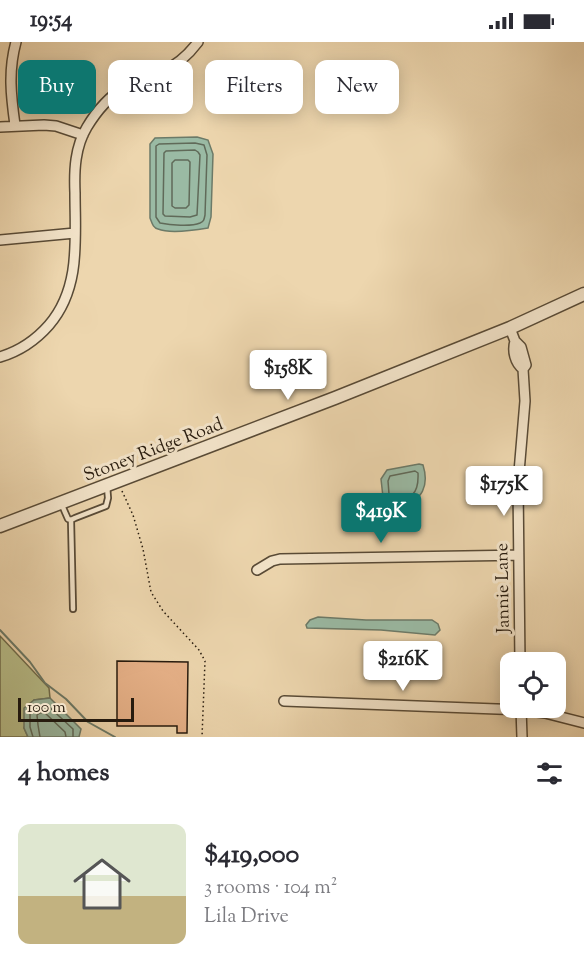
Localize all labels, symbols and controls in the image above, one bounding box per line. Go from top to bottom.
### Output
text: 19:54 [30,5,72,37]
chip: Buy [18,60,96,114]
chip: Rent [108,60,193,114]
chip: Filters [205,60,303,114]
chip: New [315,60,399,114]
pin: $158K [246,350,330,401]
text: $158K [264,355,312,384]
street label: Stoney Ridge Road [80,412,227,489]
pin: $175K [462,466,546,517]
text: $175K [480,471,528,500]
pin: $419K [339,493,423,544]
text: $419K [355,498,407,527]
street label: Jannie Lane [490,543,518,634]
pin: $216K [361,641,445,692]
text: $216K [377,646,429,675]
map controls [500,652,566,718]
button: locate [500,652,566,718]
scale bar [18,695,134,722]
text: 100 m [27,697,66,720]
text: 4 homes [18,755,109,792]
icon: filters [533,757,566,790]
text: $419,000 [204,837,299,874]
icon: home [66,848,138,920]
text: 3 rooms · 104 m² [204,874,338,903]
text: Lila Drive [204,903,289,932]

